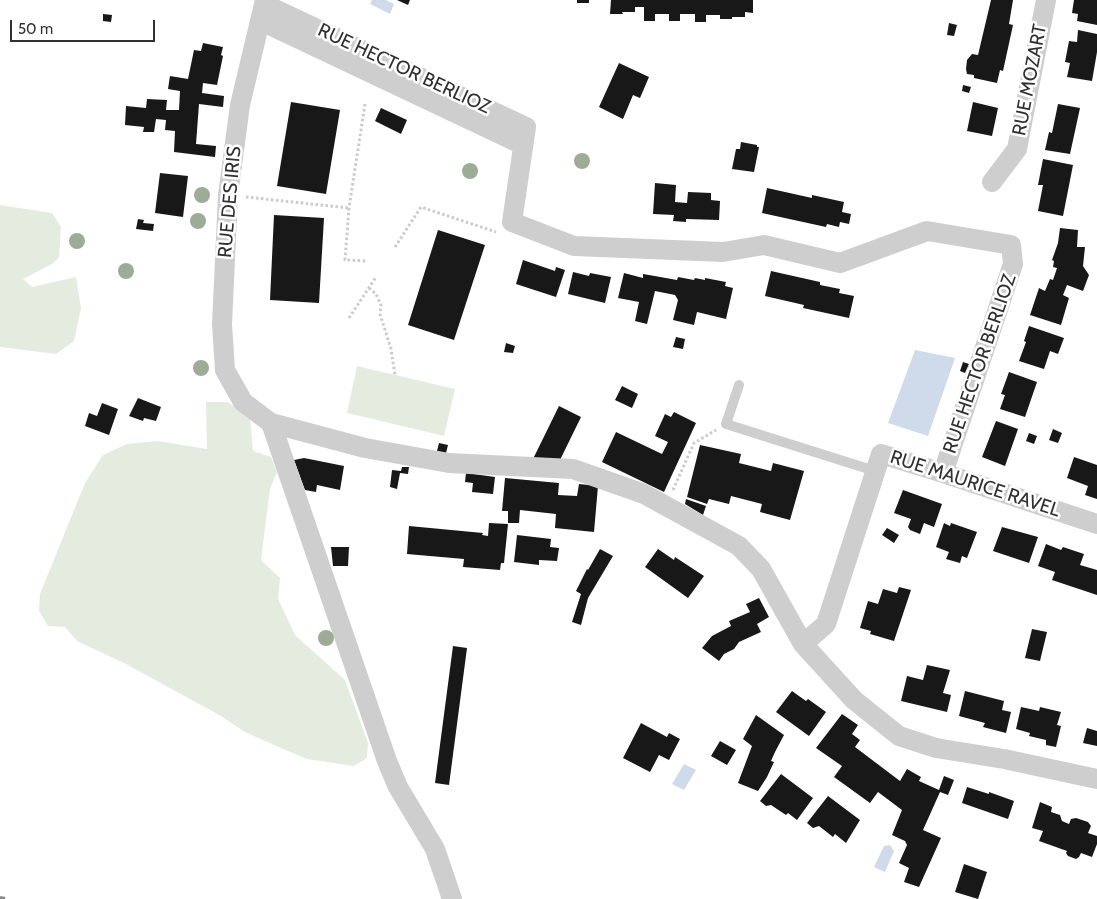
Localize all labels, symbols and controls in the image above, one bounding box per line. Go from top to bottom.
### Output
scale bar [12,10,158,42]
street label: RUE HECTOR BERLIOZ [314,19,494,119]
text: 50 m [18,20,53,38]
street label: RUE MOZART [1008,22,1052,138]
street label: RUE DES IRIS [214,145,246,259]
street label: RUE HECTOR BERLIOZ [939,271,1021,457]
street label: RUE MAURICE RAVEL [887,446,1063,522]

